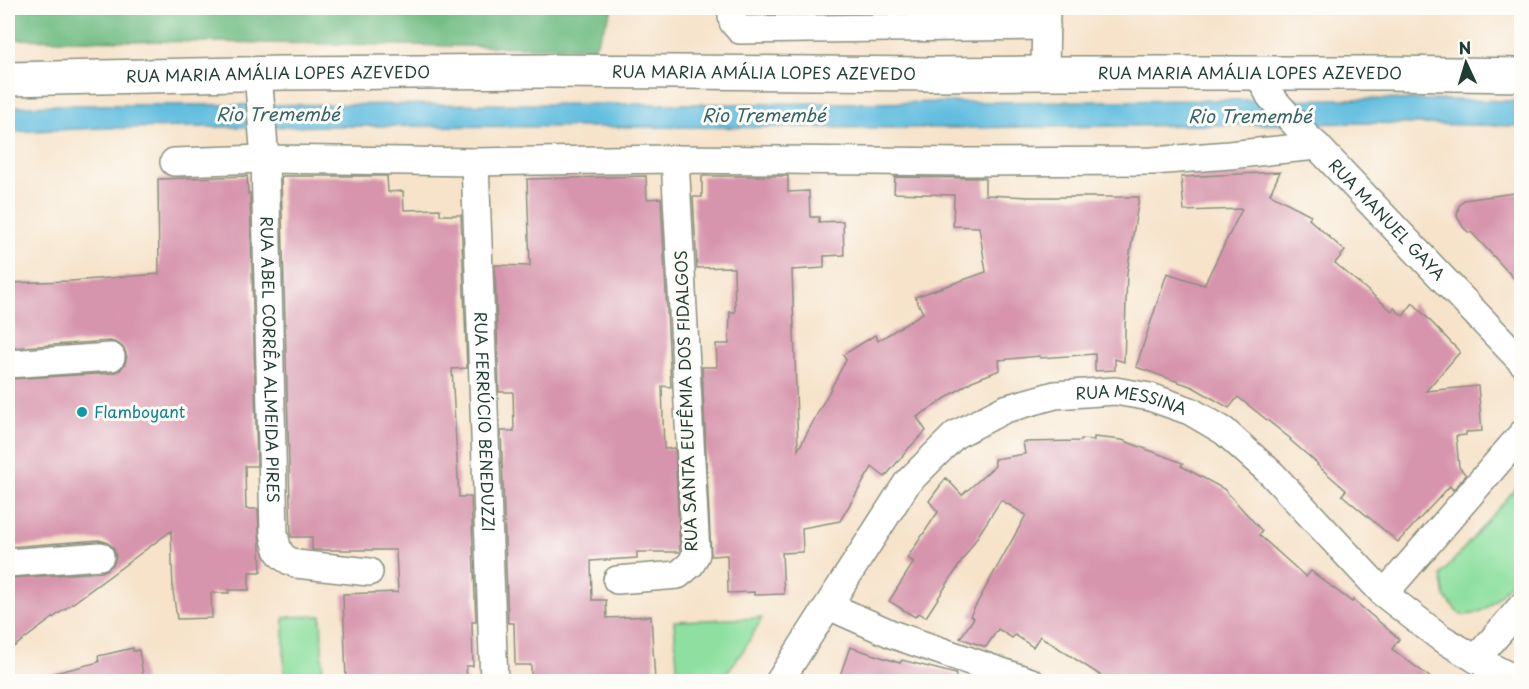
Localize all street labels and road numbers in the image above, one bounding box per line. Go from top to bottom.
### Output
street label: RUA MARIA AMÁLIA LOPES AZEVEDO [612,58,916,85]
street label: RUA MARIA AMÁLIA LOPES AZEVEDO [126,59,430,87]
street label: RUA MARIA AMÁLIA LOPES AZEVEDO [1098,60,1402,84]
street label: RUA MANUEL GAYA [1324,153,1451,285]
street label: RUA ABEL CORRÊA ALMEIDA PIRES [255,216,286,503]
street label: RUA SANTA EUFÊMIA DOS FIDALGOS [668,250,702,552]
street label: RUA FERRÚCIO BENEDUZZI [469,311,502,532]
street label: RUA MESSINA [1075,378,1190,420]

